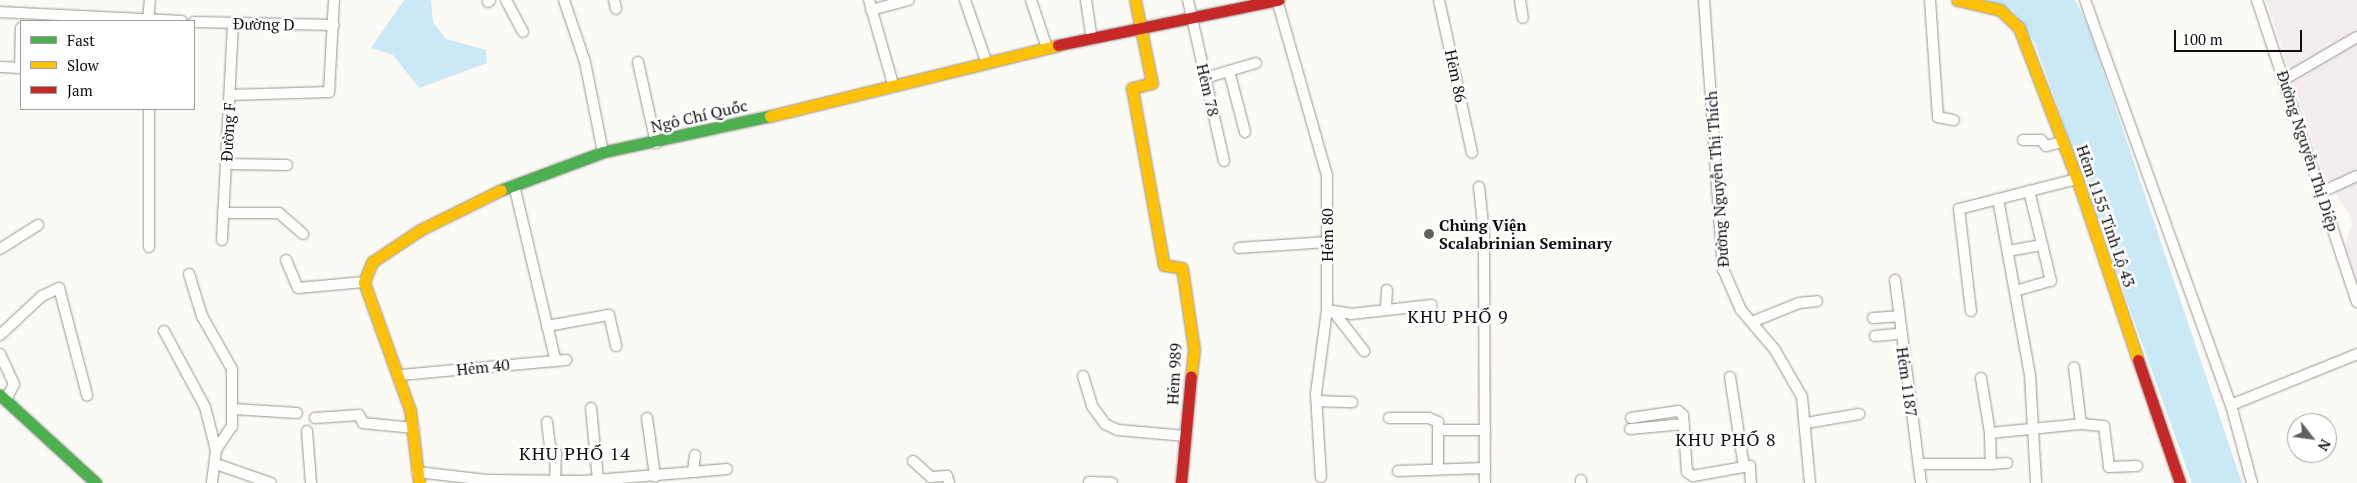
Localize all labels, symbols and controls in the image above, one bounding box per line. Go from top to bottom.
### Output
street label: Đường D [233,14,295,34]
legend [20,20,195,110]
scale bar [2177,20,2304,52]
text: 100 m [2182,29,2223,49]
text: Fast [67,30,95,50]
street label: Hẻm 86 [1441,48,1471,104]
text: Slow [67,55,99,75]
street label: Hẻm 78 [1193,62,1223,118]
street label: Đường Nguyễn Thị Diệp [2273,68,2343,234]
text: Jam [67,80,93,100]
street label: Đường Nguyễn Thị Thích [1701,90,1733,268]
street label: Ngô Chí Quốc [649,96,749,136]
street label: Đường F [217,102,239,162]
street label: Hẻm 1155 Tỉnh Lộ 43 [2073,142,2139,290]
street label: Hẻm 80 [1317,208,1337,262]
place label: Chủng Viện Scalabrinian Seminary [1439,215,1612,253]
marker: Chủng Viện Scalabrinian Seminary [1423,228,1435,240]
district label: KHU PHỐ 9 [1406,305,1510,327]
street label: Hẻm 989 [1163,343,1185,405]
street label: Hẻm 1187 [1893,346,1921,418]
street label: Hẻm 40 [455,355,511,379]
north arrow [2287,413,2337,463]
district label: KHU PHỐ 8 [1674,428,1778,450]
text: N [2314,436,2335,455]
district label: KHU PHỐ 14 [518,442,632,464]

